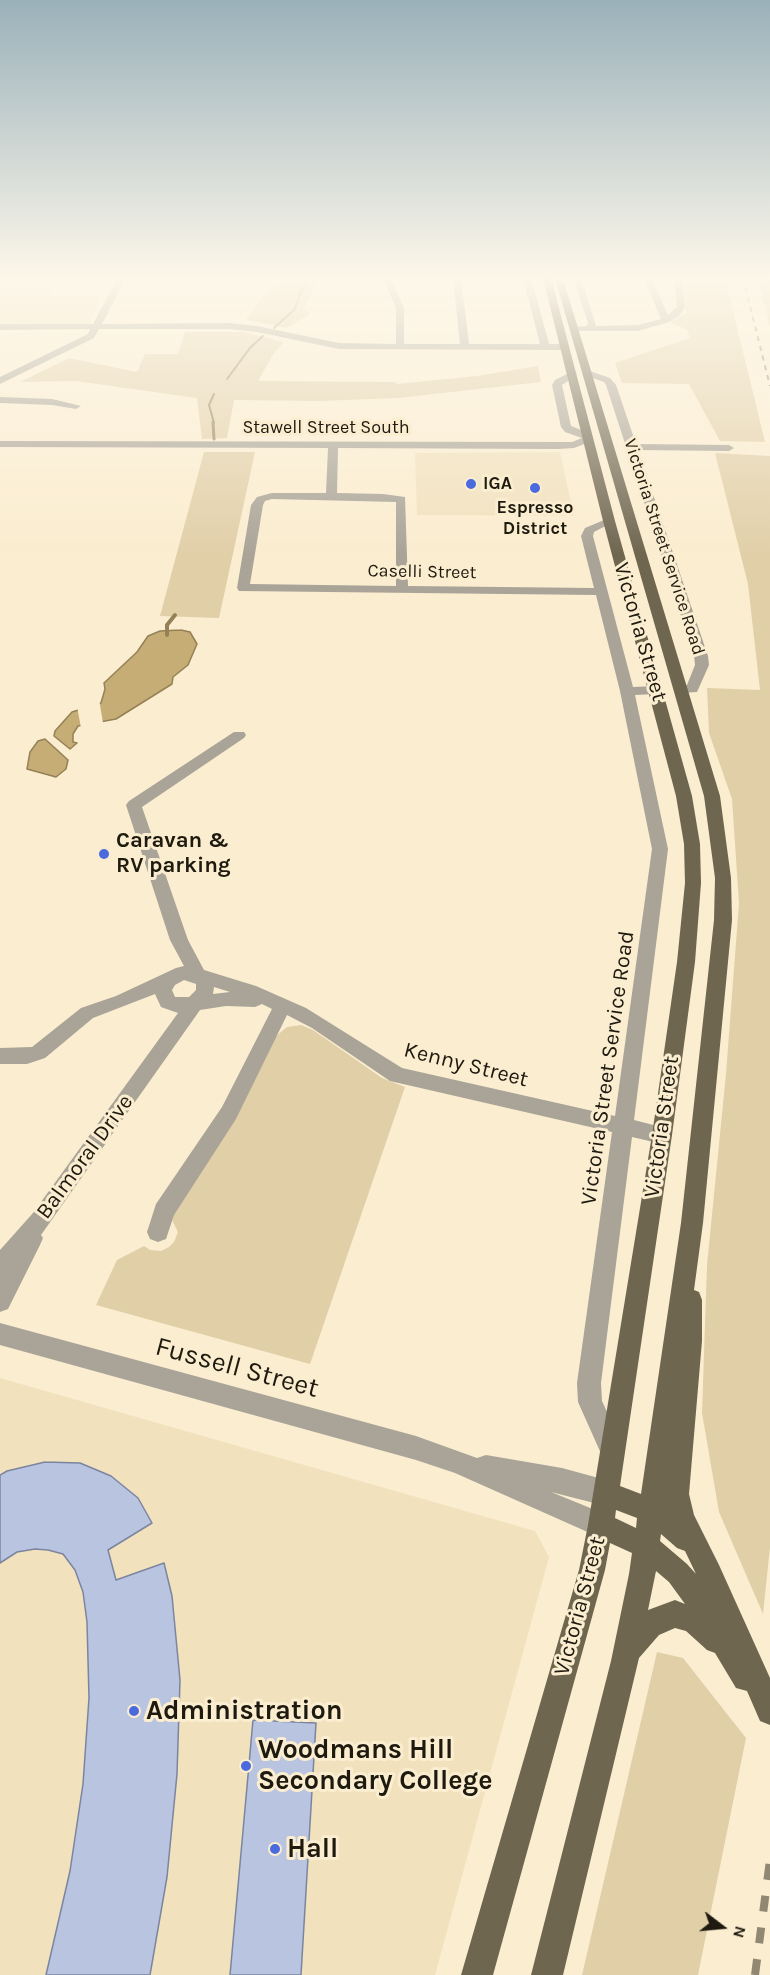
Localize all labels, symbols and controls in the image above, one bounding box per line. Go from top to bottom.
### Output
street label: Stawell Street South [242,417,410,439]
street label: Victoria Street Service Road [619,436,709,658]
place label: IGA [483,473,512,495]
marker: IGA [464,477,478,491]
marker: Espresso District [528,481,542,495]
place label: Espresso District [497,497,573,540]
street label: Caselli Street [367,560,477,584]
street label: Victoria Street [608,560,672,704]
place label: Caravan & RV parking [116,828,231,879]
marker: Caravan & RV parking [97,847,111,861]
street label: Victoria Street Service Road [576,929,640,1207]
street label: Kenny Street [401,1037,531,1093]
street label: Victoria Street [639,1054,685,1200]
street label: Balmoral Drive [31,1090,139,1224]
street label: Fussell Street [152,1331,322,1405]
street label: Victoria Street [549,1534,611,1678]
place label: Administration [146,1695,343,1727]
marker: Administration [127,1704,141,1718]
place label: Woodmans Hill Secondary College [258,1734,492,1797]
marker: Woodmans Hill Secondary College [239,1759,253,1773]
place label: Hall [287,1833,338,1865]
marker: Hall [268,1842,282,1856]
north arrow [692,1897,752,1957]
text: N [729,1924,751,1940]

